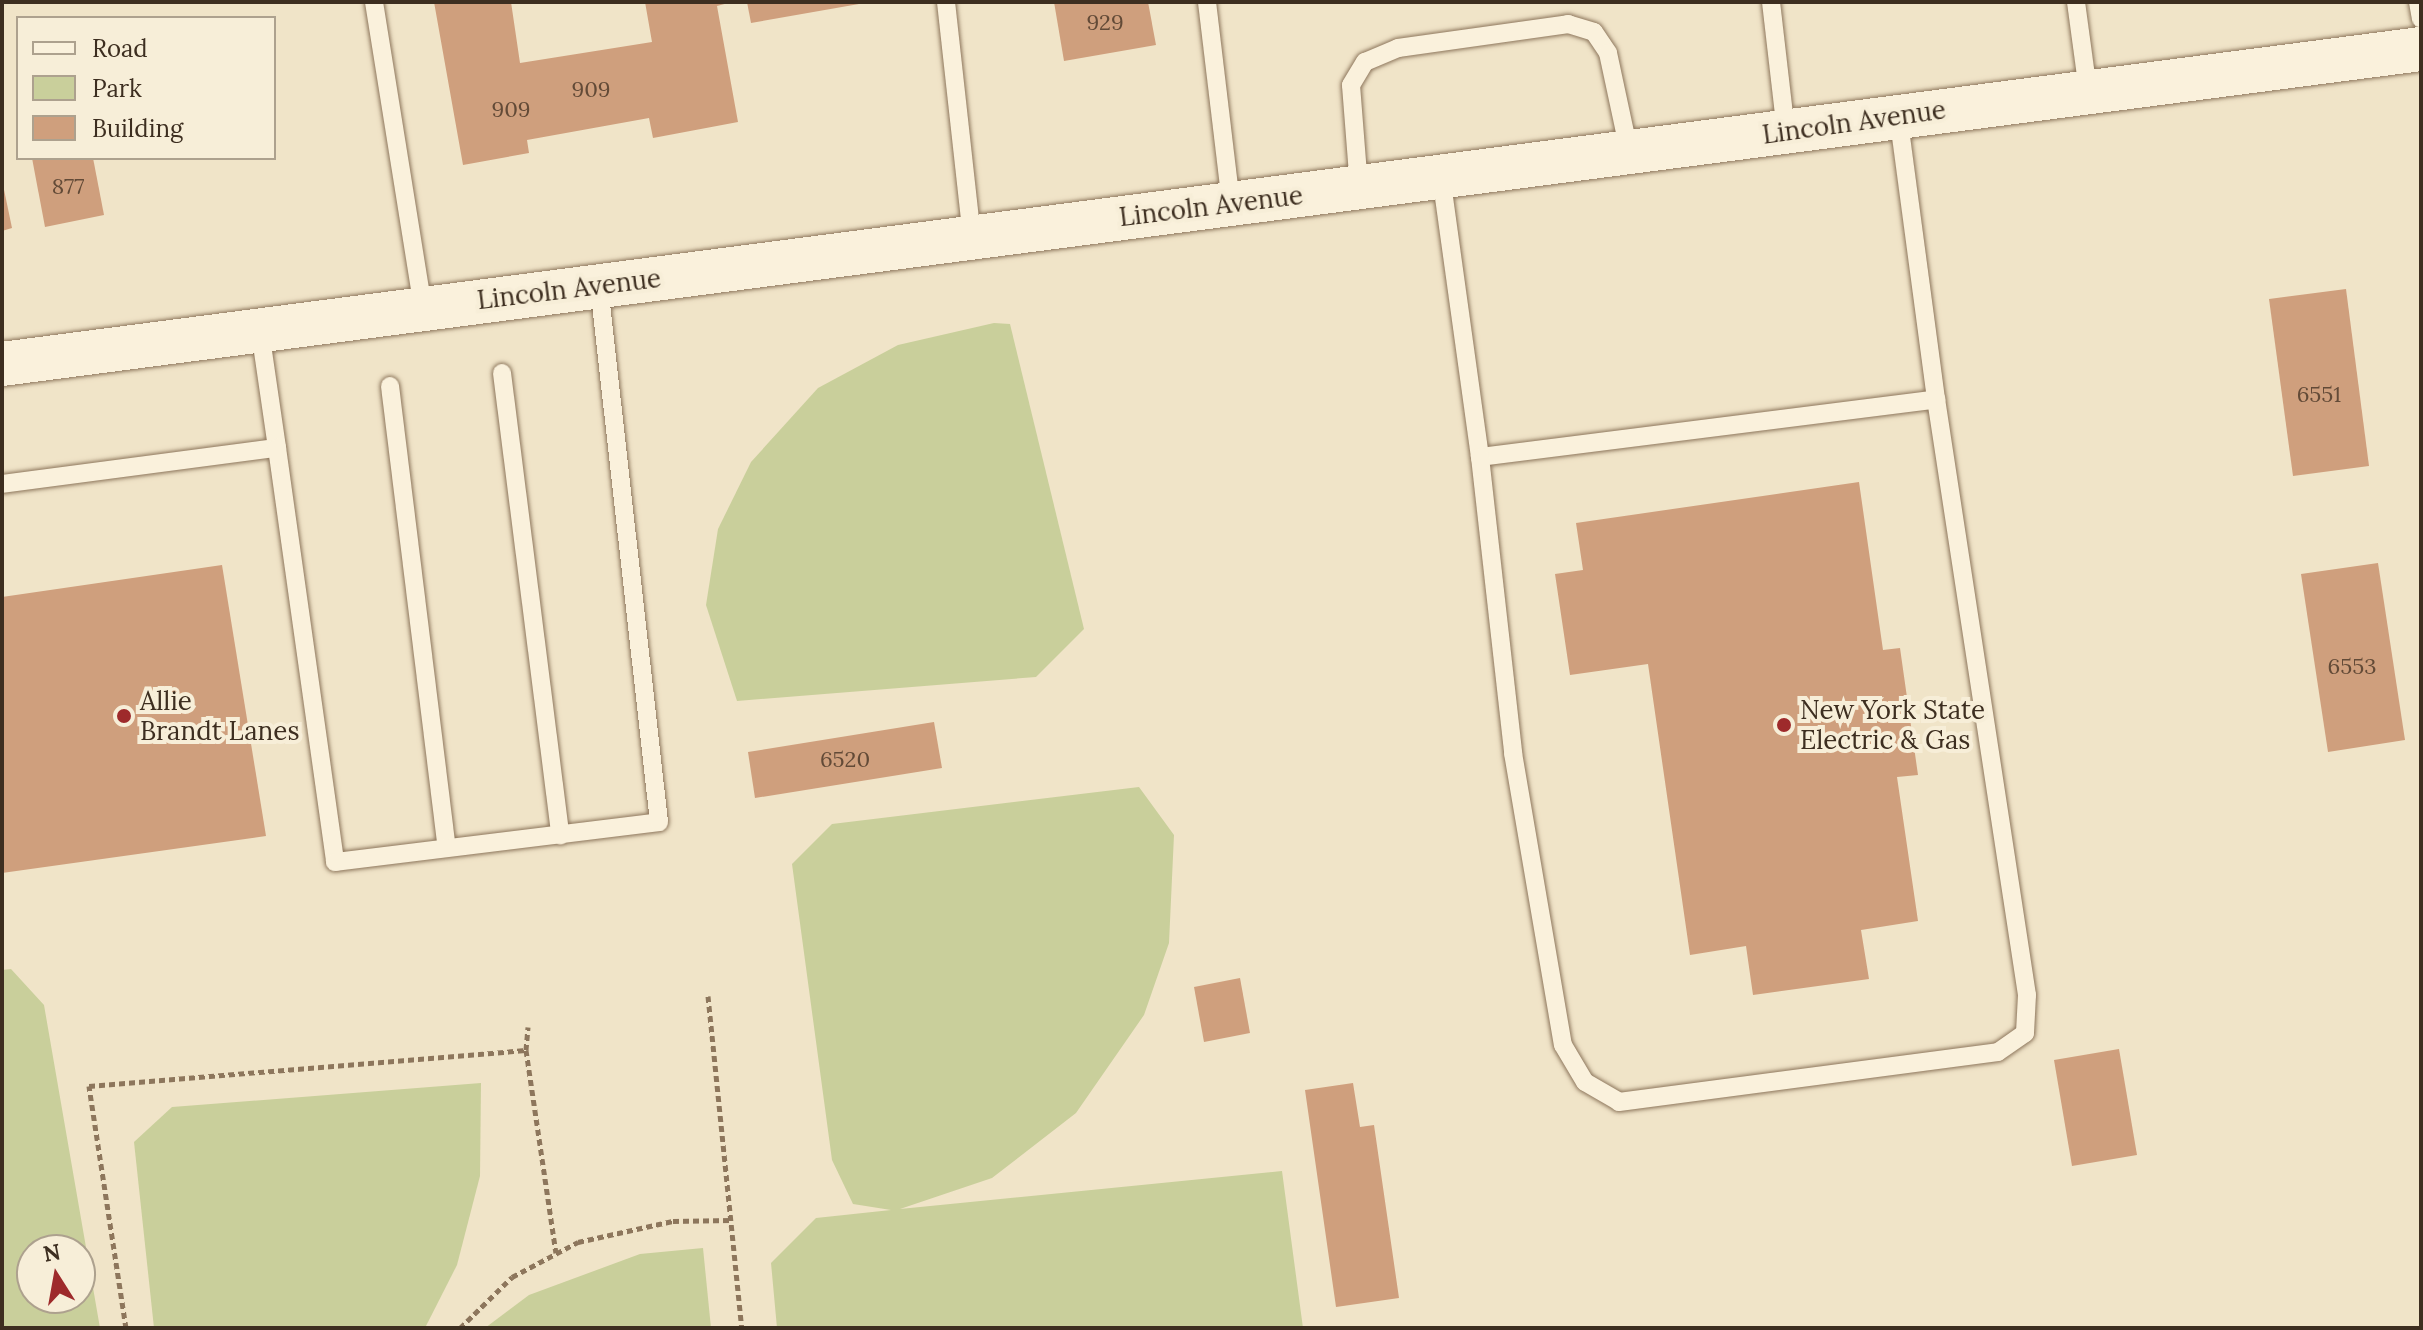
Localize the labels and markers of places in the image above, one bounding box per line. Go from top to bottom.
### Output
place label: Allie Brandt Lanes [140,685,299,746]
place label: New York State Electric & Gas [1800,694,1985,756]
marker: Allie Brandt Lanes [115,707,133,725]
marker: New York State Electric & Gas [1775,716,1793,734]

